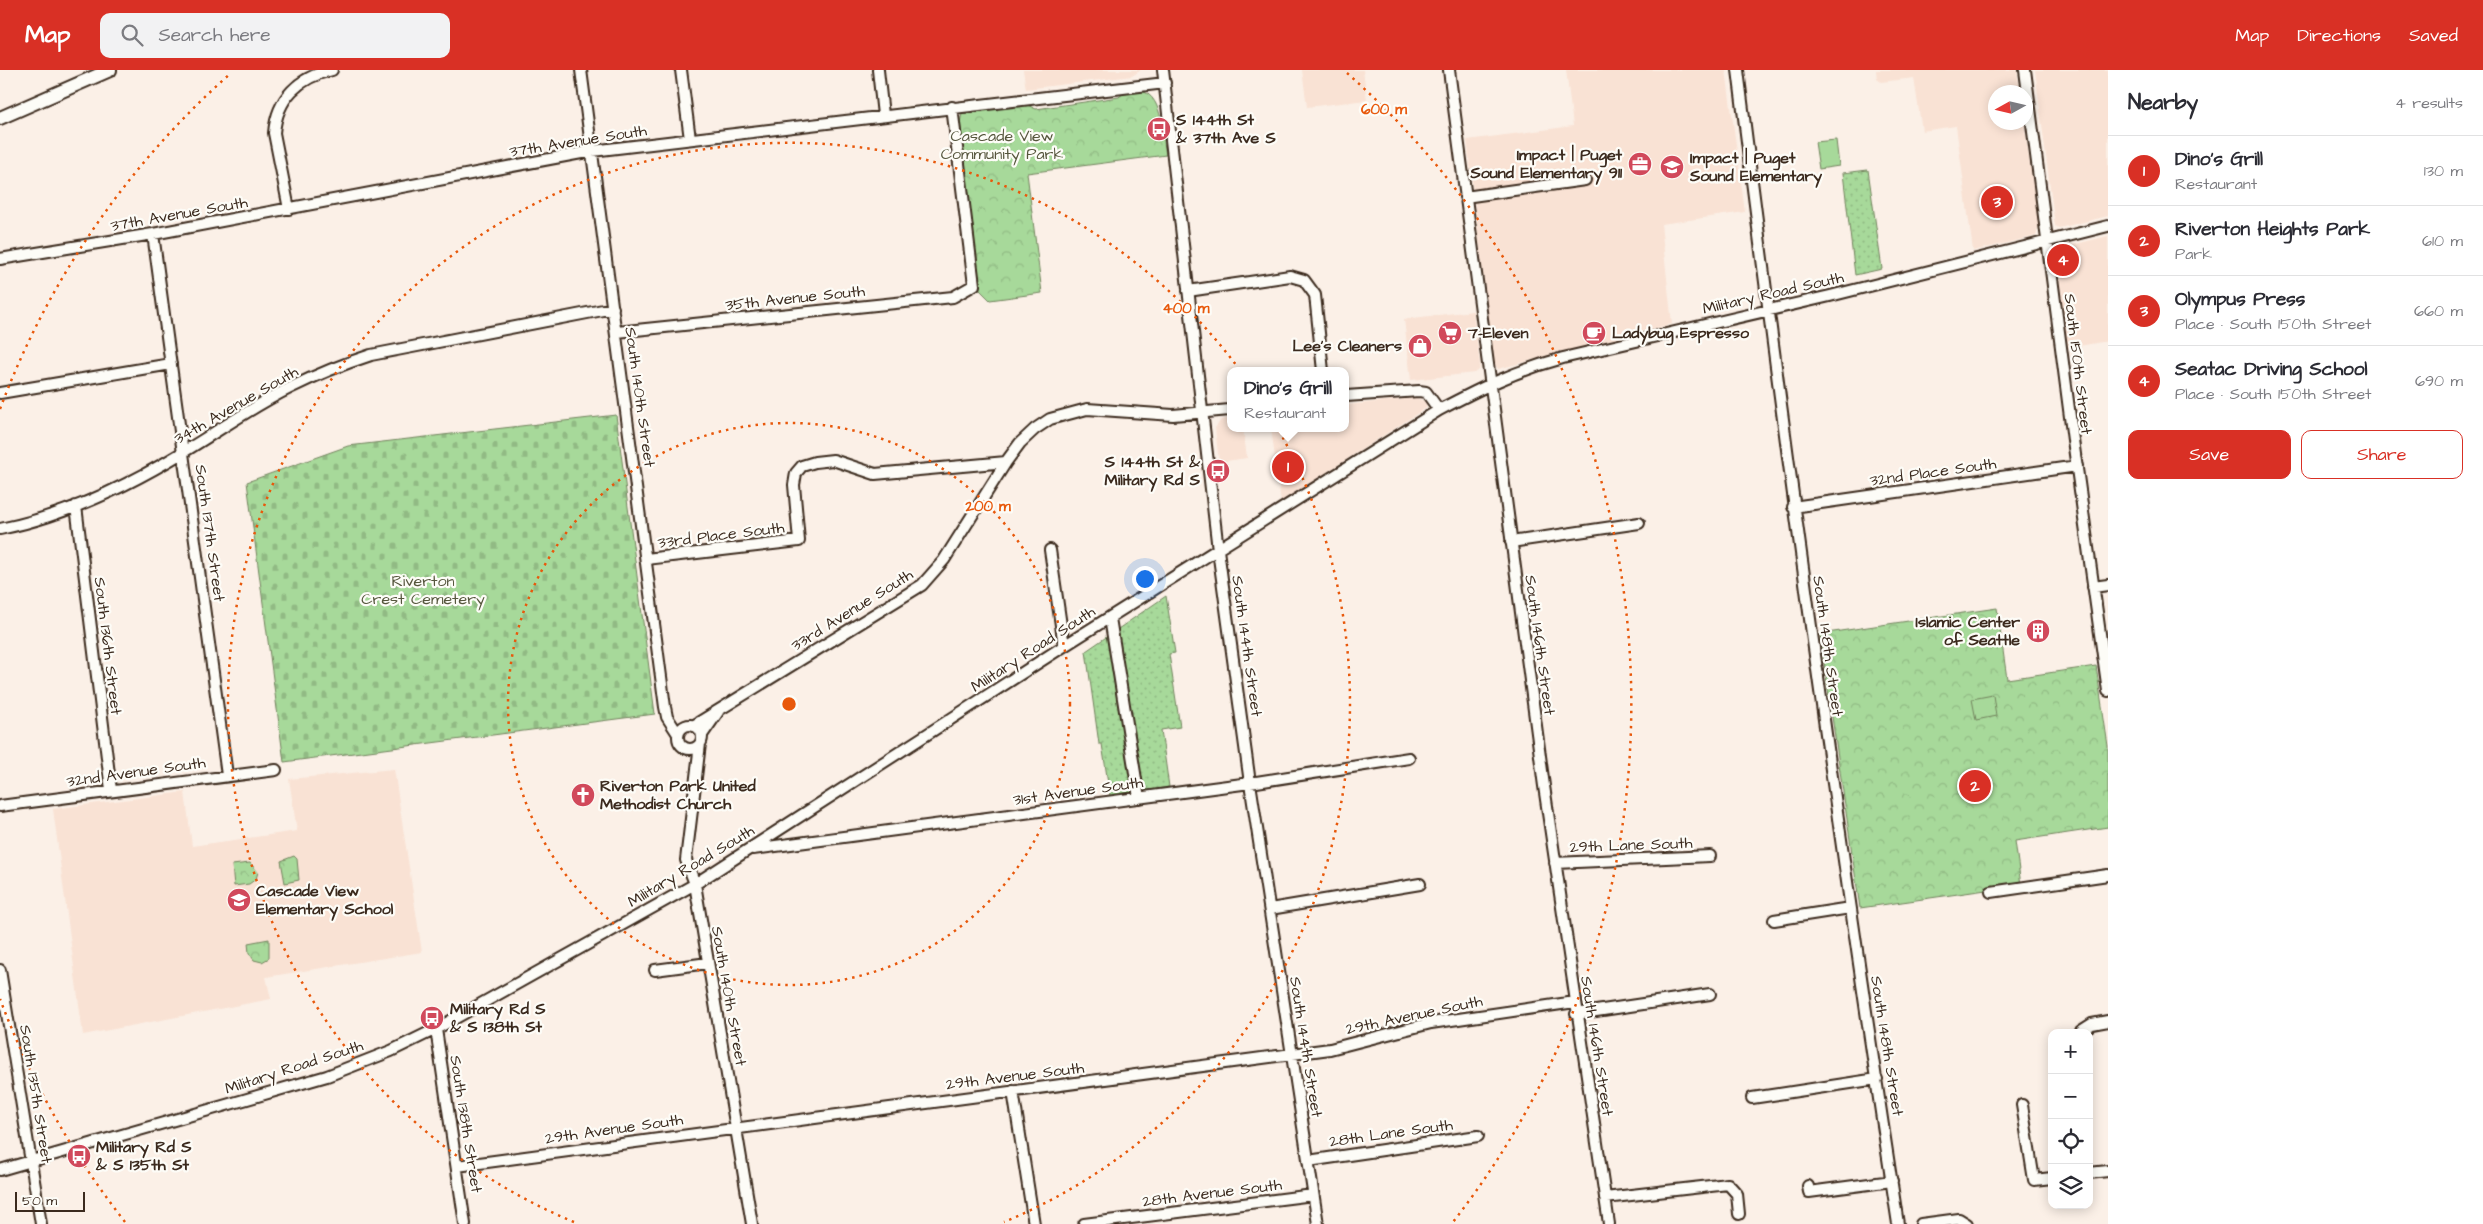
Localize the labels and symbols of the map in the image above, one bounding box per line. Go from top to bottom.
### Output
north arrow [1988,85,2033,130]
text: 600 m [1361,99,1407,120]
place label: S 144th St & 37th Ave S [1175,109,1277,149]
bus stop icon: S 144th St & 37th Ave S [1146,116,1172,142]
street label: 37th Avenue South [508,119,648,163]
park label: Cascade View Community Park [941,125,1063,166]
place label: Impact | Puget Sound Elementary 911 [1469,144,1623,185]
place label: Impact | Puget Sound Elementary [1689,147,1822,188]
office icon: Impact | Puget Sound Elementary 911 [1627,151,1653,177]
school or university icon: Impact | Puget Sound Elementary [1659,154,1685,180]
pin: 3 [1981,183,2013,221]
street label: 37th Avenue South [109,191,249,237]
pin: 4 [2047,241,2079,279]
street label: Military Road South [1700,266,1846,321]
street label: 35th Avenue South [724,280,866,316]
street label: South 150th Street [2058,292,2098,436]
text: 400 m [1163,298,1210,319]
supermarket icon: 7-Eleven [1437,320,1463,346]
cafe icon: Ladybug Espresso [1581,320,1607,346]
place label: 7-Eleven [1467,322,1528,344]
place label: Ladybug Espresso [1612,322,1750,346]
street label: South 140th Street [619,325,661,469]
shop icon: Lee's Cleaners [1407,333,1433,359]
place label: Lee's Cleaners [1292,335,1402,357]
street label: 34th Avenue South [170,360,302,450]
pin: 1 [1272,448,1304,486]
place label: S 144th St & Military Rd S [1104,451,1201,492]
street label: 32nd Place South [1868,452,1998,492]
bus stop icon: S 144th St & Military Rd S [1205,458,1231,484]
street label: South 137th Street [189,463,231,604]
text: 200 m [964,496,1011,517]
street label: 33rd Place South [656,516,786,554]
street label: 33rd Avenue South [787,564,917,656]
your location [1132,566,1158,592]
park label: Riverton Crest Cemetery [361,570,485,611]
street label: South 146th Street [1519,573,1561,717]
street label: South 144th Street [1226,574,1268,718]
street label: South 148th Street [1807,574,1849,718]
street label: South 136th Street [89,576,127,717]
street label: Military Road South [967,600,1100,698]
place label: Islamic Center of Seattle [1916,611,2020,651]
building icon: Islamic Center of Seattle [2025,618,2051,644]
centre of rings [780,695,798,713]
street label: 32nd Avenue South [65,751,207,793]
pin: 2 [1959,767,1991,805]
street label: 31st Avenue South [1011,771,1145,811]
place label: Riverton Park United Methodist Church [600,775,756,815]
church icon: Riverton Park United Methodist Church [570,782,596,808]
street label: Military Road South [624,819,759,913]
street label: 29th Lane South [1569,832,1693,858]
place label: Cascade View Elementary School [256,880,394,921]
school or university icon: Cascade View Elementary School [226,887,252,913]
street label: South 140th Street [706,924,752,1068]
street label: South 146th Street [1575,974,1619,1118]
street label: South 148th Street [1865,974,1909,1118]
street label: South 144th Street [1284,975,1328,1119]
street label: 29th Avenue South [1344,990,1484,1040]
place label: Military Rd S & S 138th St [449,998,546,1038]
bus stop icon: Military Rd S & S 138th St [419,1005,445,1031]
street label: South 135th Street [14,1023,58,1165]
street label: Military Road South [222,1034,366,1101]
street label: South 138th Street [444,1054,488,1195]
street label: 29th Avenue South [945,1057,1086,1095]
street label: 29th Avenue South [544,1108,685,1150]
street label: 28th Lane South [1328,1113,1454,1153]
place label: Military Rd S & S 135th St [95,1136,192,1176]
bus stop icon: Military Rd S & S 135th St [66,1143,92,1169]
street label: 28th Avenue South [1141,1174,1283,1212]
scale bar [15,1189,85,1212]

